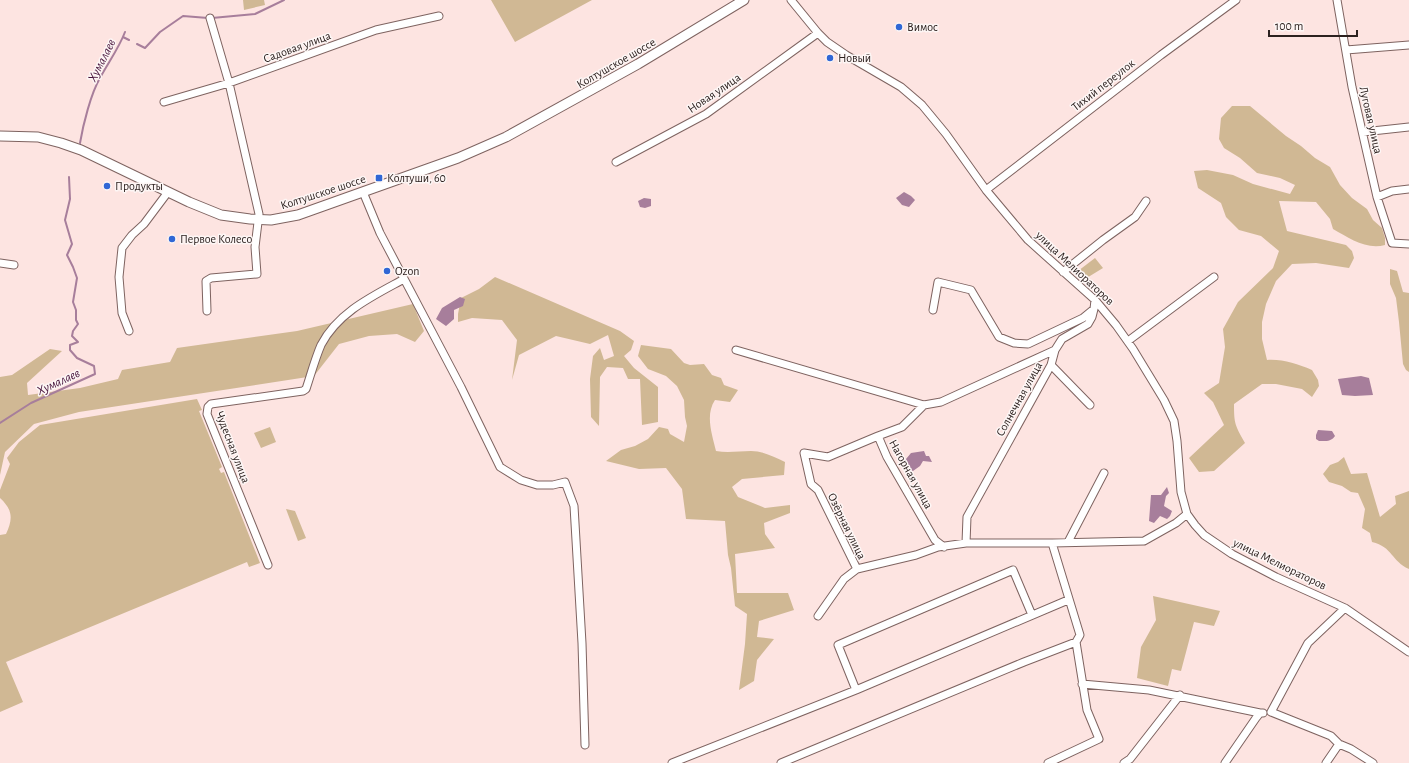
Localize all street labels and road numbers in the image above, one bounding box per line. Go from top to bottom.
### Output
street label: Садовая улица [262,29,333,66]
street label: Колтушское шоссе [575,36,658,91]
street label: Тихий переулок [1069,57,1138,114]
street label: Новая улица [685,71,744,116]
street label: Луговая улица [1356,85,1385,155]
street label: Колтушское шоссе [279,173,367,212]
street label: улица Мелиораторов [1032,228,1117,308]
street label: Солнечная улица [994,359,1045,439]
street label: Чудесная улица [213,409,252,485]
street label: Нагорная улица [886,437,935,512]
street label: Озёрная улица [825,491,868,562]
street label: улица Мелиораторов [1230,536,1329,593]

